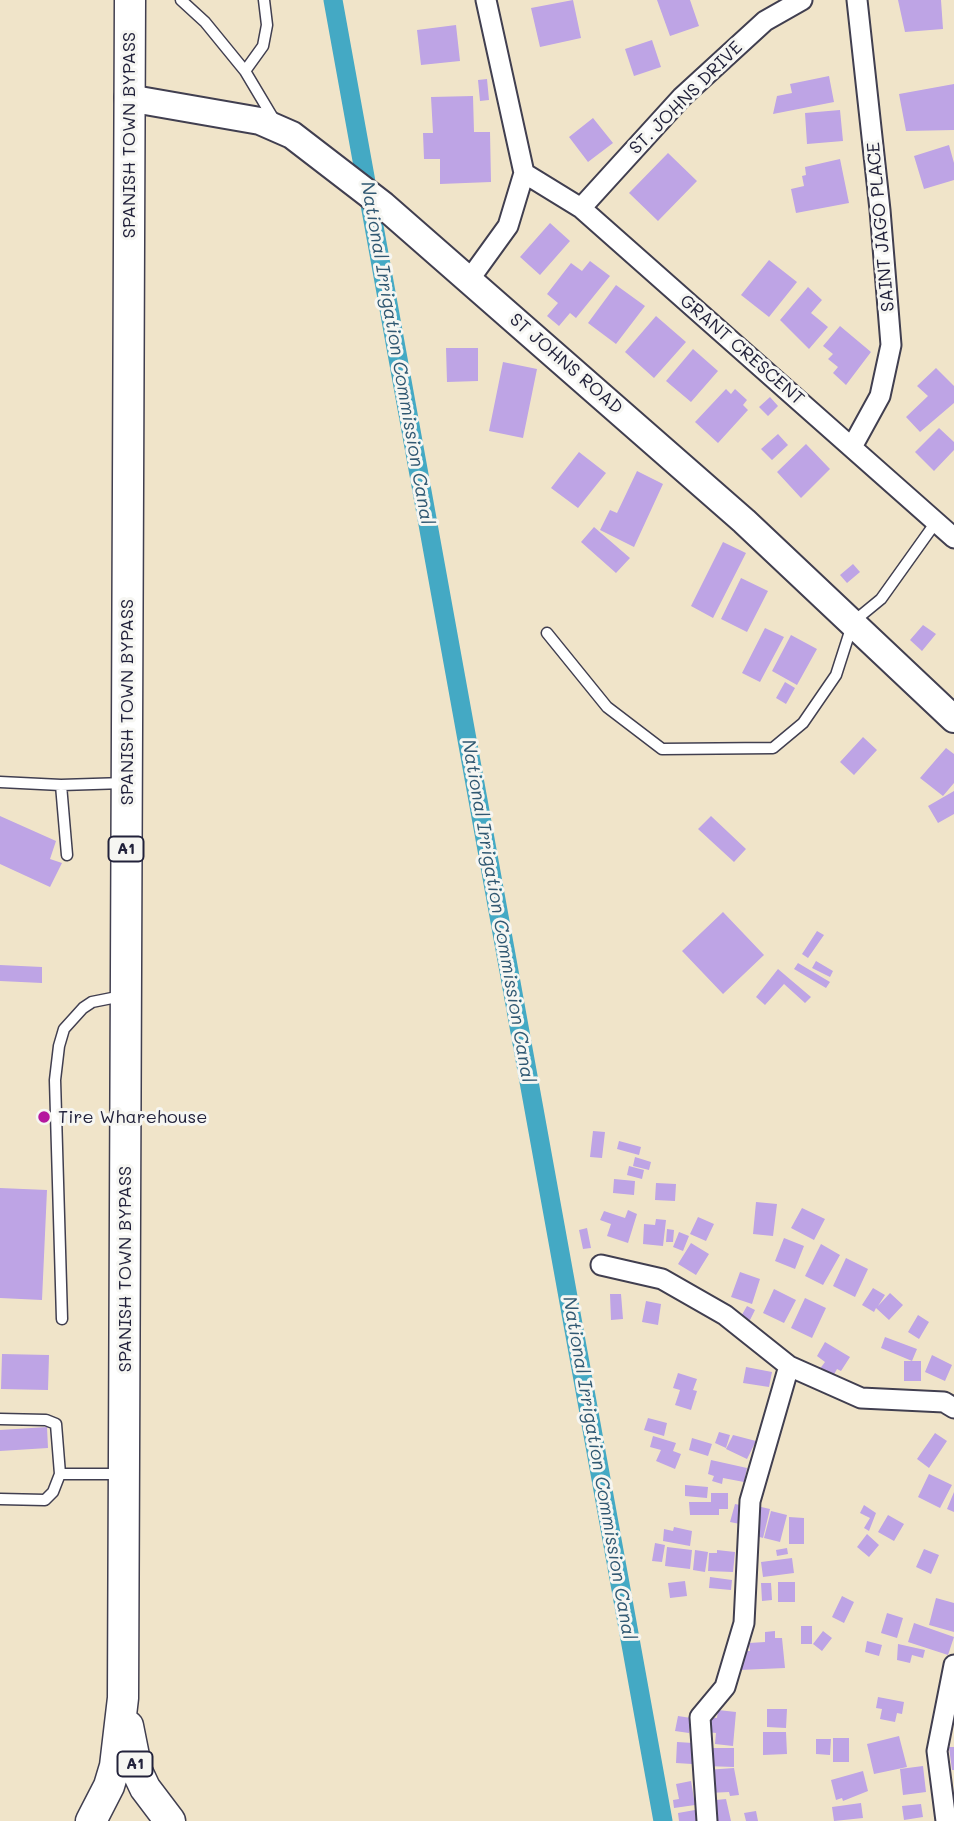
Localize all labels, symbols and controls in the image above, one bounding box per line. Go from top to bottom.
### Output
street label: SPANISH TOWN BYPASS [118,32,140,238]
street label: ST. JOHNS DRIVE [625,37,747,159]
street label: SAINT JAGO PLACE [863,141,899,313]
water label: National Irrigation Commission Canal [356,180,438,526]
street label: GRANT CRESCENT [675,290,809,410]
street label: ST JOHNS ROAD [505,309,627,419]
street label: SPANISH TOWN BYPASS [116,599,138,805]
water label: National Irrigation Commission Canal [457,738,539,1084]
road number: A1 [108,836,144,862]
place label: Tire Wharehouse [58,1106,207,1128]
marker: Tire Wharehouse [36,1109,52,1125]
street label: SPANISH TOWN BYPASS [114,1166,136,1372]
water label: National Irrigation Commission Canal [558,1295,640,1641]
road number: A1 [118,1752,152,1776]

